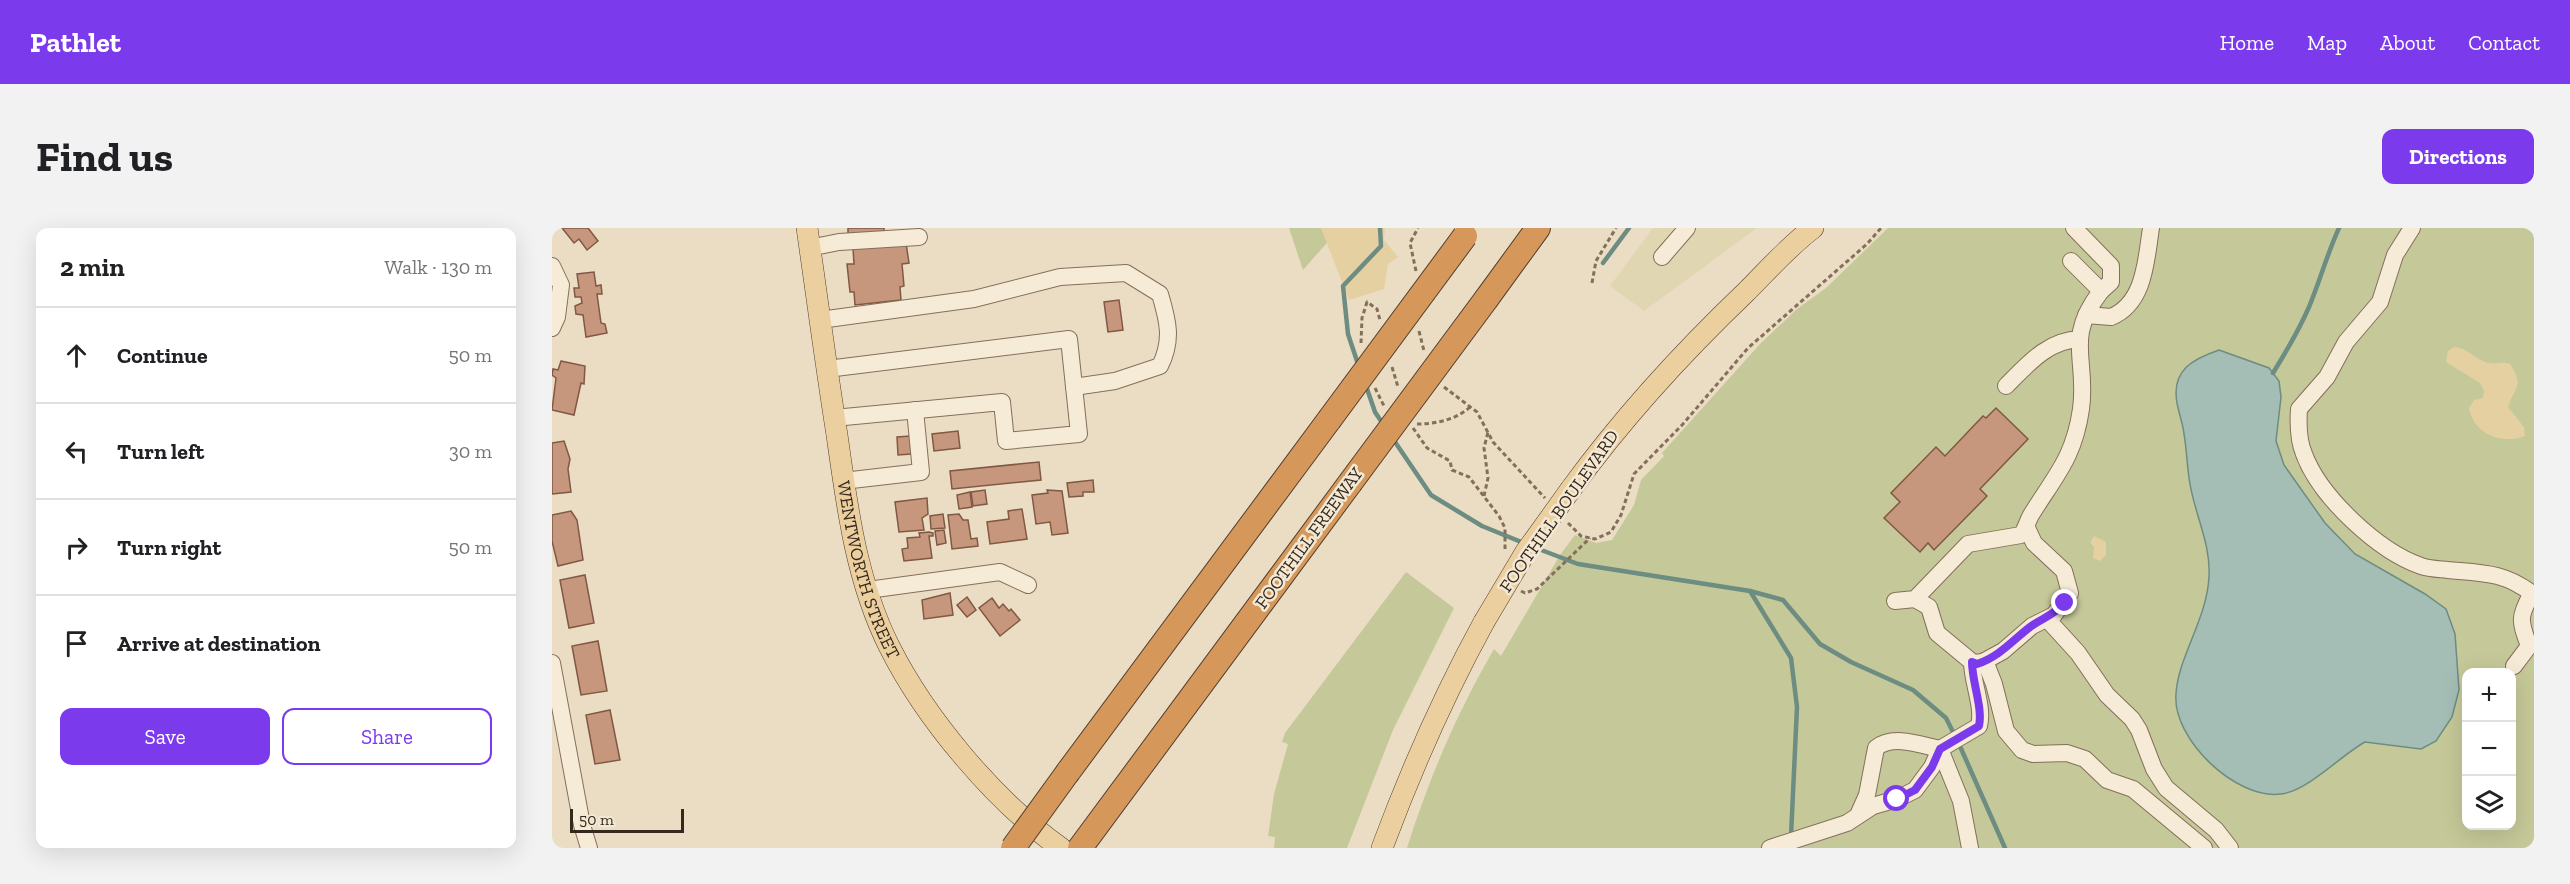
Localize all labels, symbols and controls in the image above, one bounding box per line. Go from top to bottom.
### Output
text: Pathlet [30,26,121,59]
text: Home [2220,30,2274,55]
text: Map [2307,30,2347,55]
text: About [2380,30,2435,55]
text: Contact [2468,30,2540,55]
button: Directions [2382,129,2534,184]
text: Find us [36,131,173,182]
text: 2 min [60,251,125,283]
text: Walk · 130 m [385,255,492,279]
icon: ahead [60,339,93,372]
text: Continue [117,342,208,369]
text: 50 m [448,343,492,367]
street label: FOOTHILL BOULEVARD [1495,426,1623,596]
icon: left [60,435,93,468]
text: Turn left [117,438,204,465]
text: 30 m [449,439,492,463]
street label: FOOTHILL FREEWAY [1250,463,1368,613]
street label: WENTWORTH STREET [833,479,905,663]
icon: right [60,531,93,564]
text: Turn right [117,534,221,561]
text: 50 m [448,535,492,559]
route end [2051,589,2077,615]
icon: arrive [60,627,93,660]
text: Arrive at destination [117,630,320,657]
map controls [2462,668,2516,830]
button: + [2462,668,2516,722]
button: Save [60,708,270,765]
button: Share [282,708,492,765]
button: − [2462,722,2516,776]
button: layers [2462,776,2516,830]
route start [1883,785,1909,811]
scale bar [570,806,684,834]
text: 50 m [579,810,614,829]

